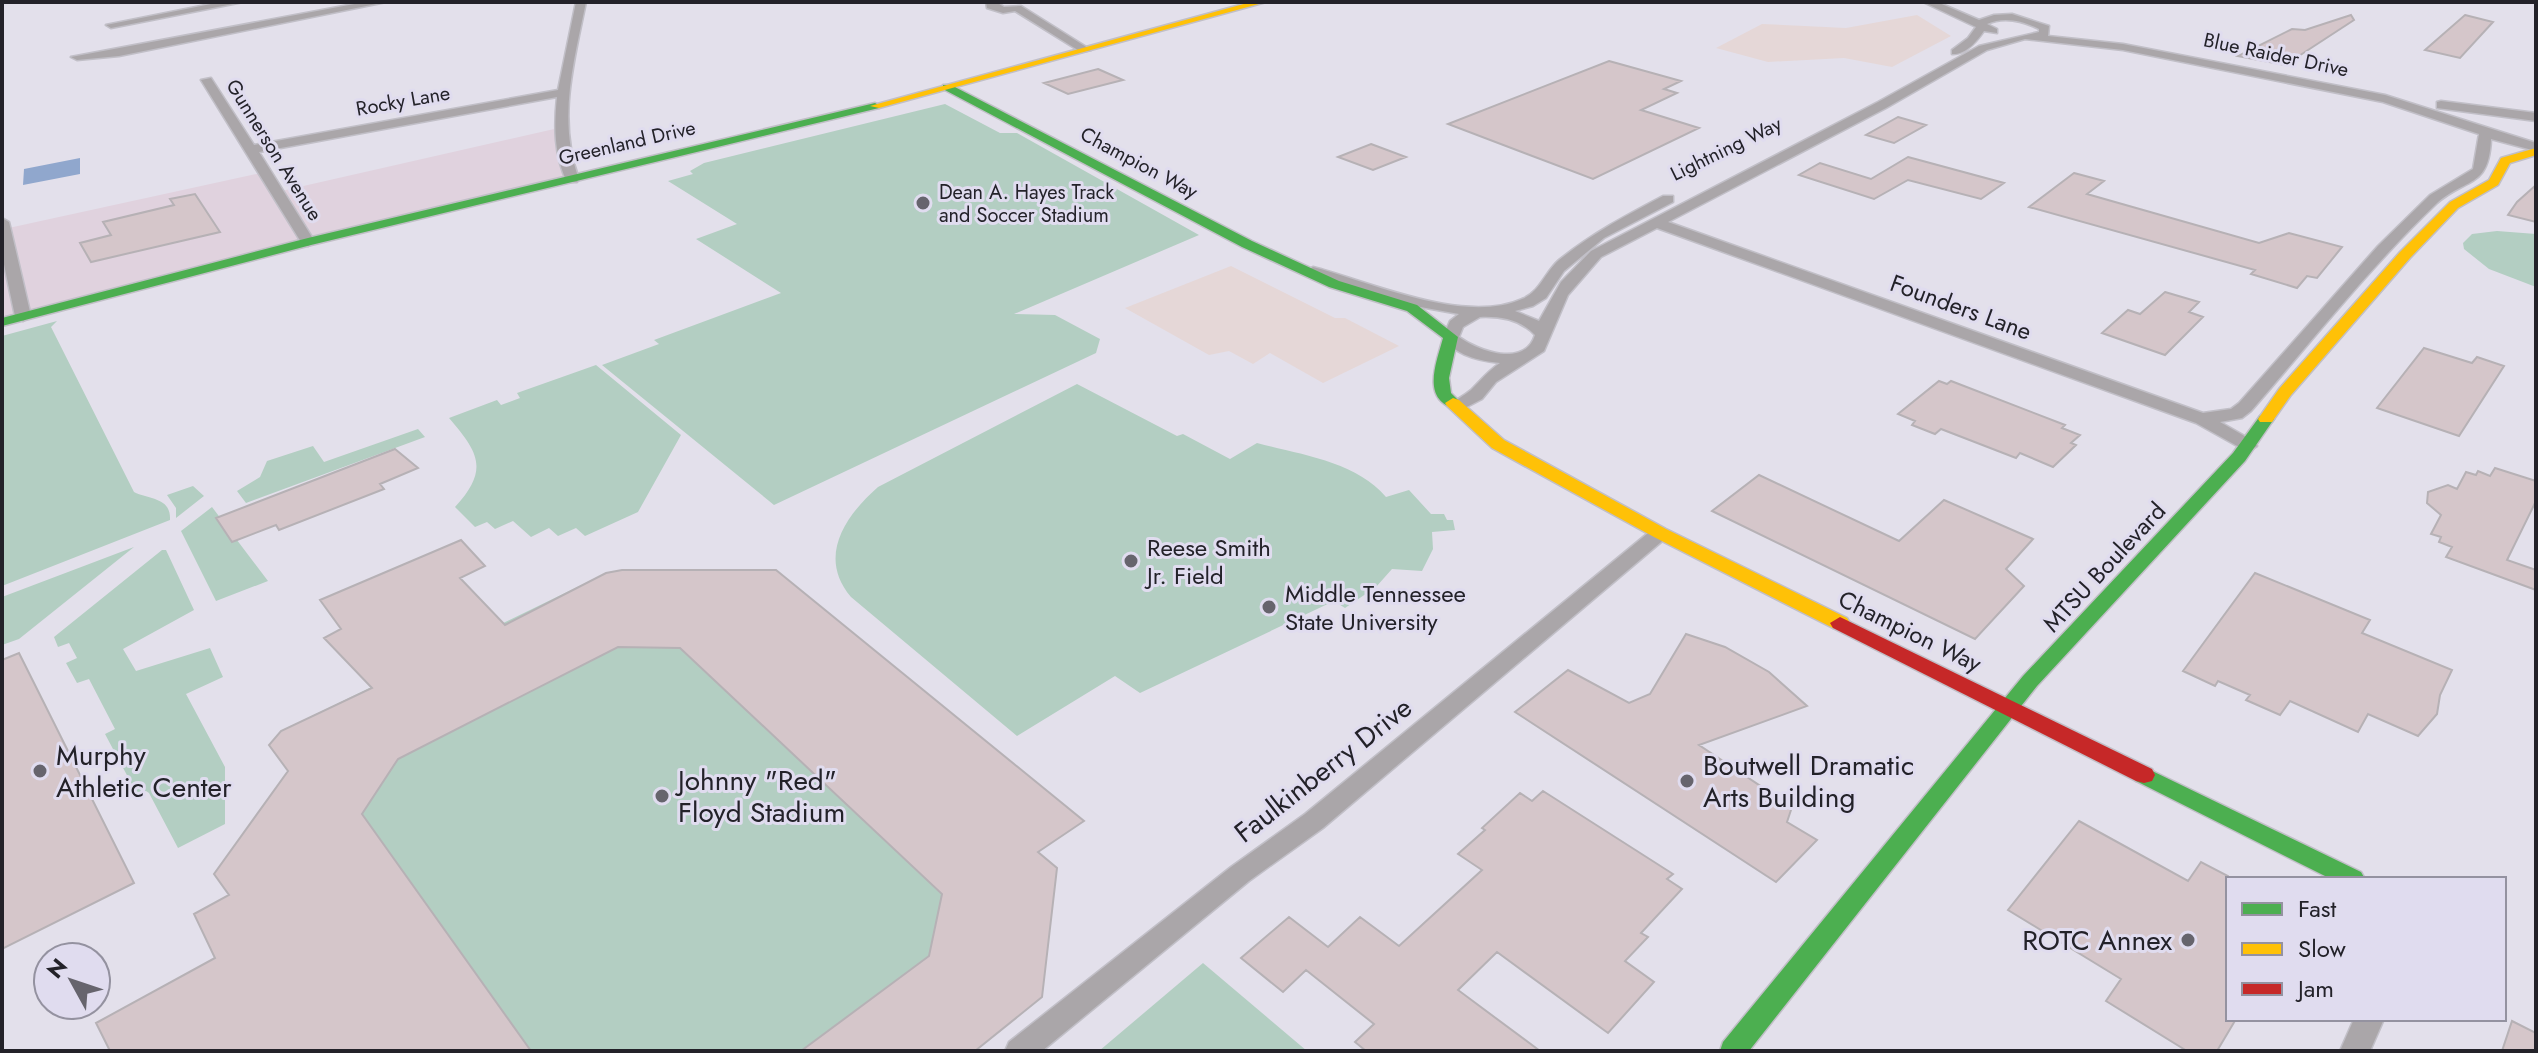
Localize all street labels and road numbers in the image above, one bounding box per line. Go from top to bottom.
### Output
street label: Blue Raider Drive [2201,25,2351,85]
street label: Gunnerson Avenue [219,74,329,226]
street label: Rocky Lane [354,78,452,124]
street label: Lightning Way [1665,109,1787,188]
street label: Greenland Drive [556,113,698,173]
street label: Champion Way [1075,120,1203,206]
street label: Founders Lane [1885,265,2037,349]
street label: MTSU Boulevard [2034,494,2174,640]
street label: Champion Way [1832,581,1988,681]
street label: Faulkinberry Drive [1225,688,1421,852]

